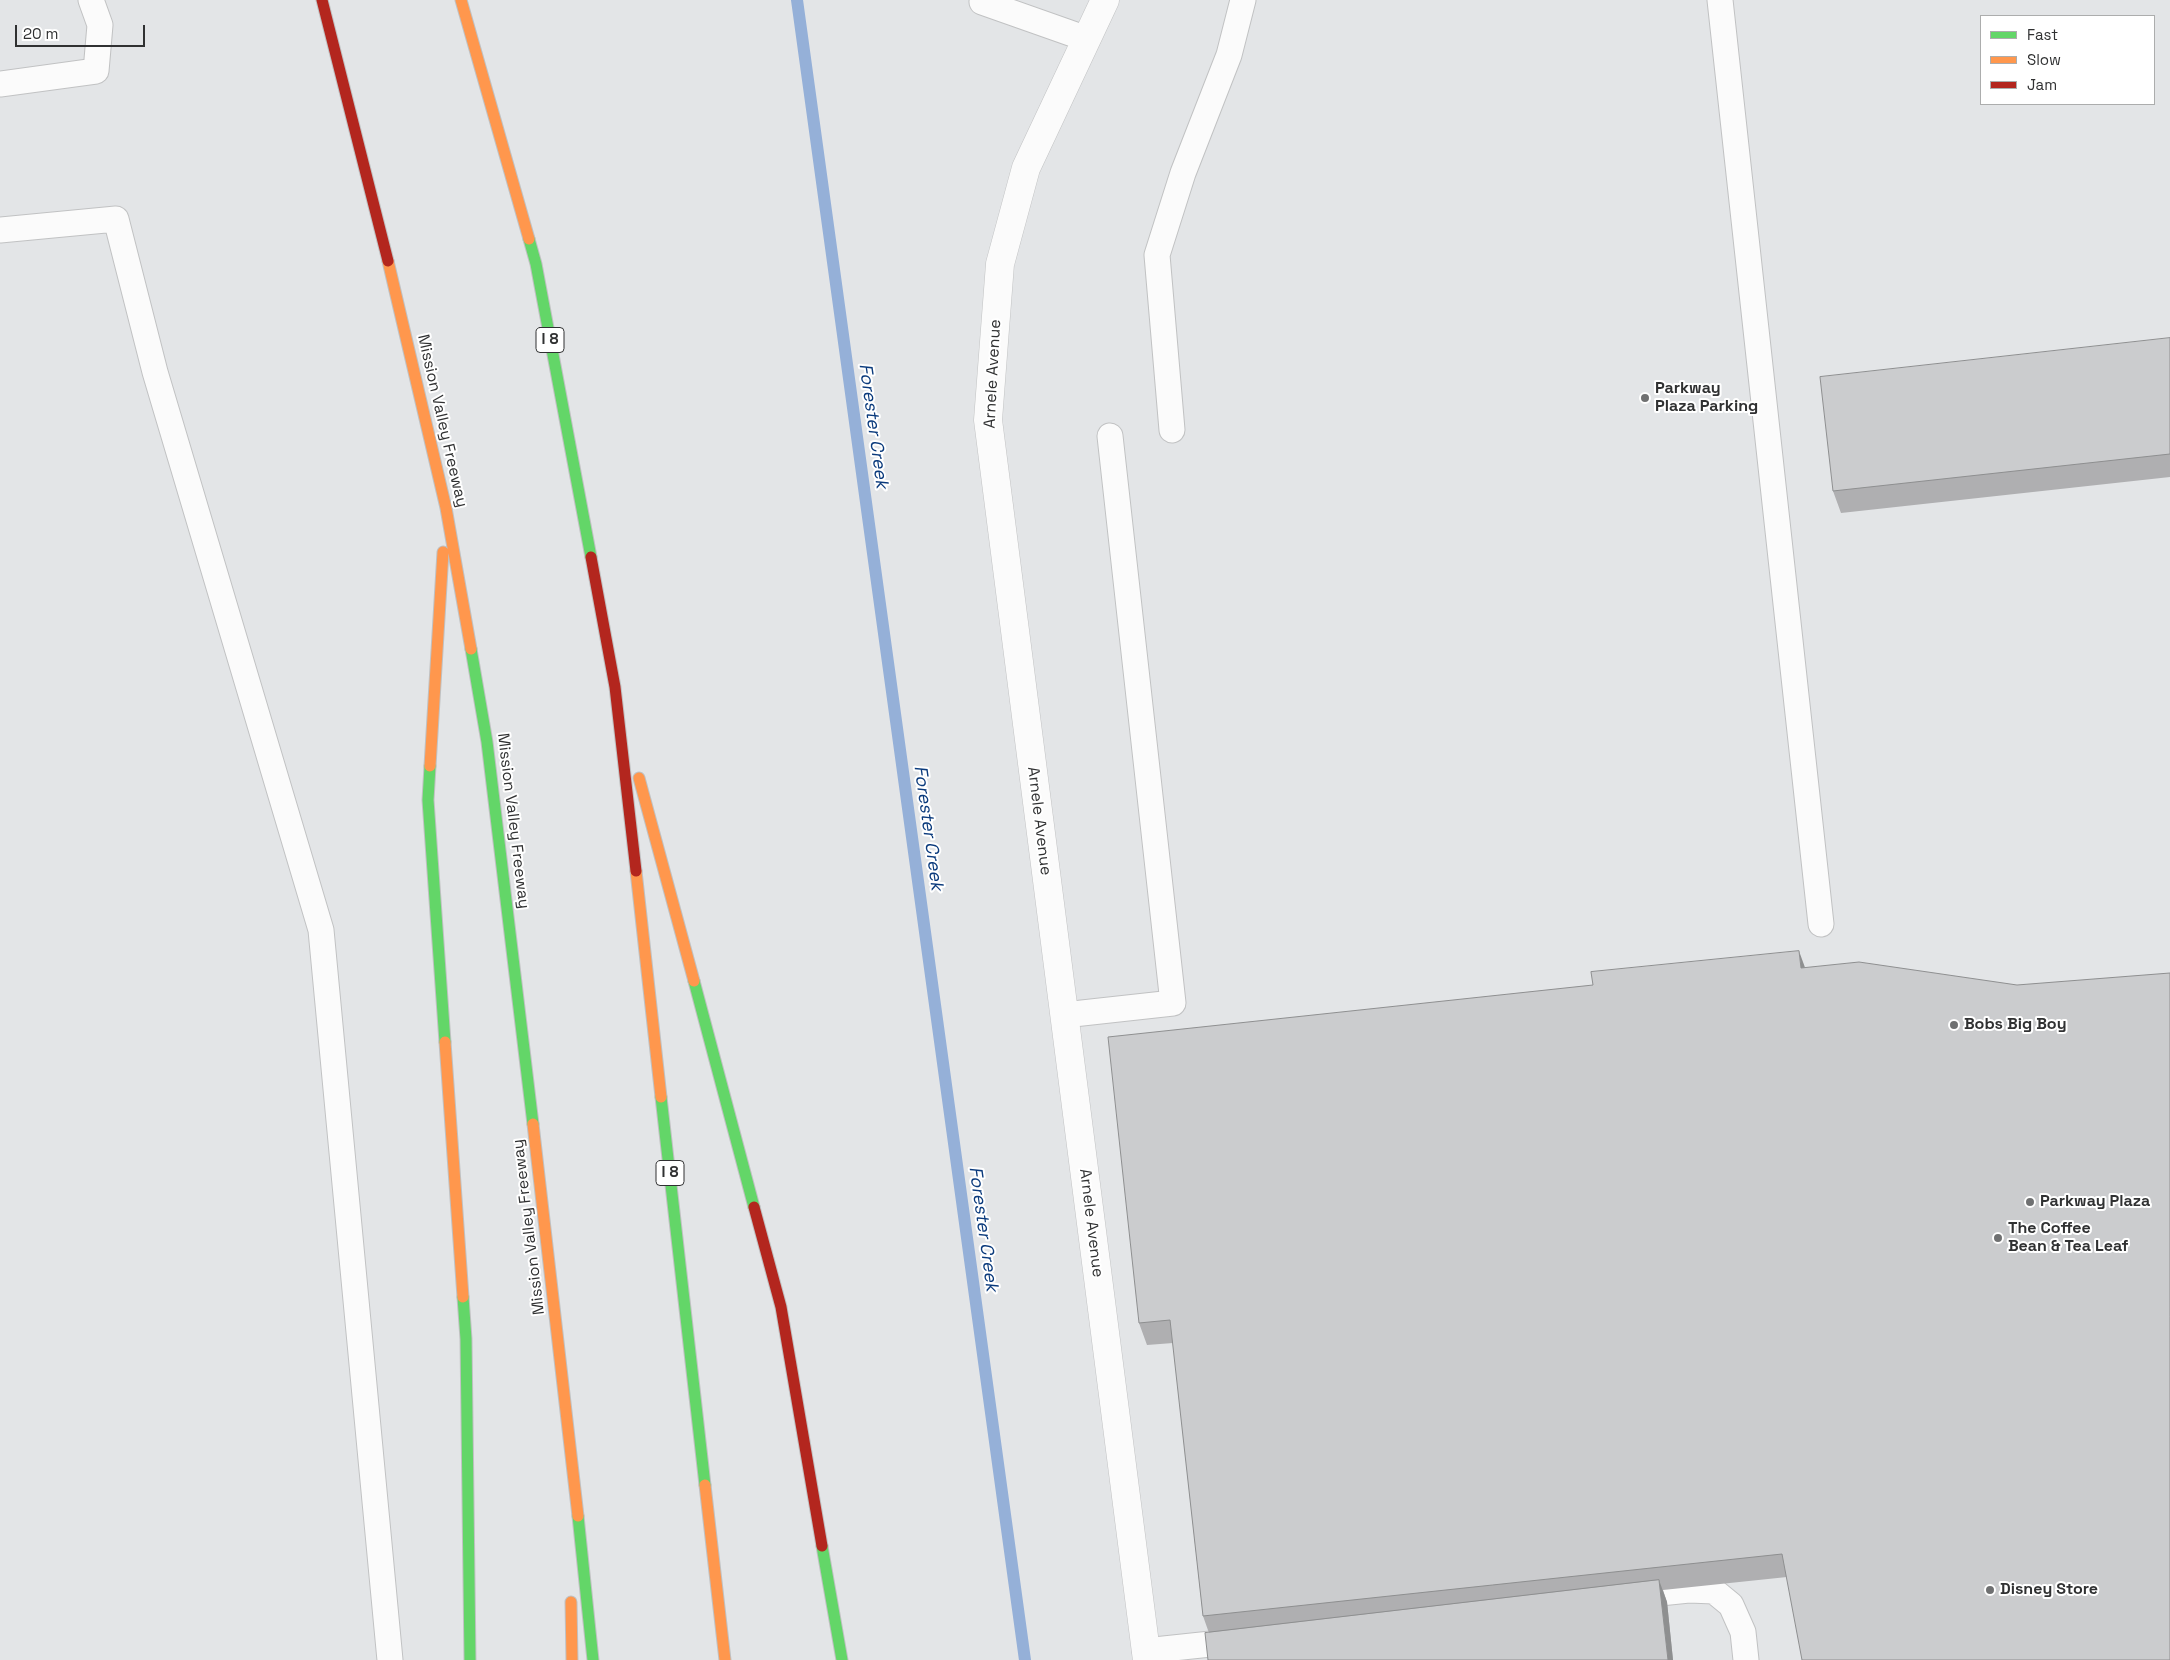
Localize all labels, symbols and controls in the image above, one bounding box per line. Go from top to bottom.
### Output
scale bar [18,15,148,47]
legend [1980,15,2155,105]
text: 20 m [23,24,58,43]
text: Fast [2027,25,2058,44]
text: Slow [2027,50,2061,69]
text: Jam [2027,75,2057,94]
street label: Arnele Avenue [981,319,1005,429]
road number: I 8 [536,328,564,352]
street label: Mission Valley Freeway [413,333,471,509]
water label: Forester Creek [854,362,892,490]
place label: Parkway Plaza Parking [1655,379,1758,417]
marker: Parkway Plaza Parking [1639,392,1651,404]
street label: Mission Valley Freeway [493,732,533,910]
water label: Forester Creek [909,764,947,892]
street label: Arnele Avenue [1023,766,1055,876]
place label: Bobs Big Boy [1964,1015,2066,1035]
marker: Bobs Big Boy [1948,1019,1960,1031]
street label: Mission Valley Freeway [509,1138,549,1316]
road number: I 8 [656,1160,684,1186]
water label: Forester Creek [964,1165,1002,1293]
street label: Arnele Avenue [1075,1168,1107,1278]
place label: Parkway Plaza [2040,1192,2150,1212]
marker: Parkway Plaza [2024,1196,2036,1208]
place label: The Coffee Bean & Tea Leaf [2008,1219,2129,1257]
marker: The Coffee Bean & Tea Leaf [1992,1232,2004,1244]
place label: Disney Store [2000,1580,2098,1600]
marker: Disney Store [1984,1584,1996,1596]

